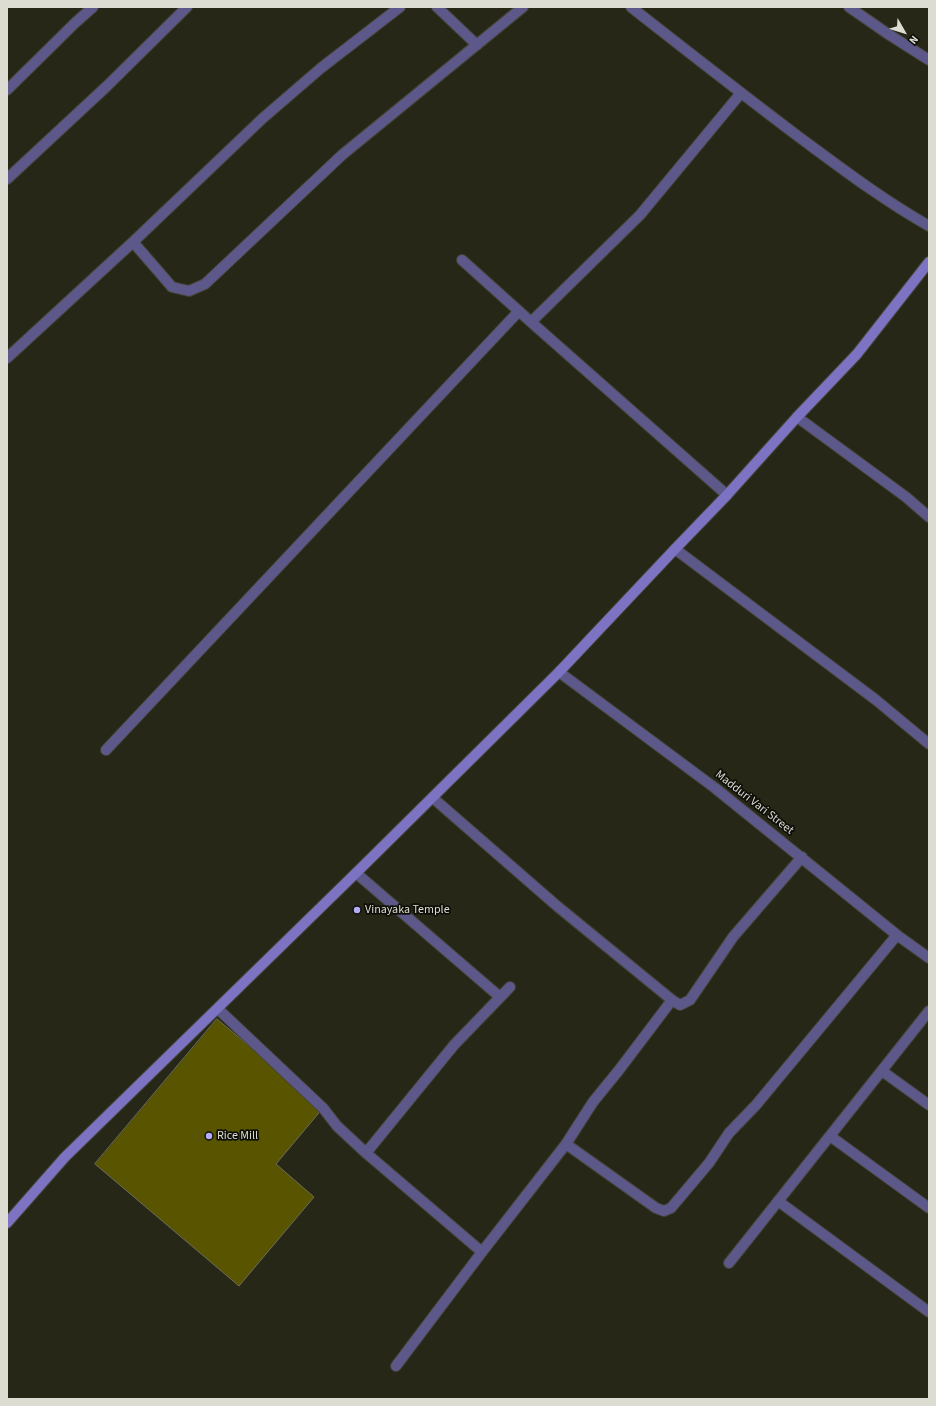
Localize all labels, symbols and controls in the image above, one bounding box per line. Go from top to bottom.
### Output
north arrow [884,12,924,52]
text: N [906,32,922,47]
street label: Madduri Vari Street [712,768,796,838]
place label: Vinayaka Temple [365,903,450,917]
marker: Vinayaka Temple [352,905,362,915]
place label: Rice Mill [217,1129,258,1143]
marker: Rice Mill [204,1131,214,1141]

